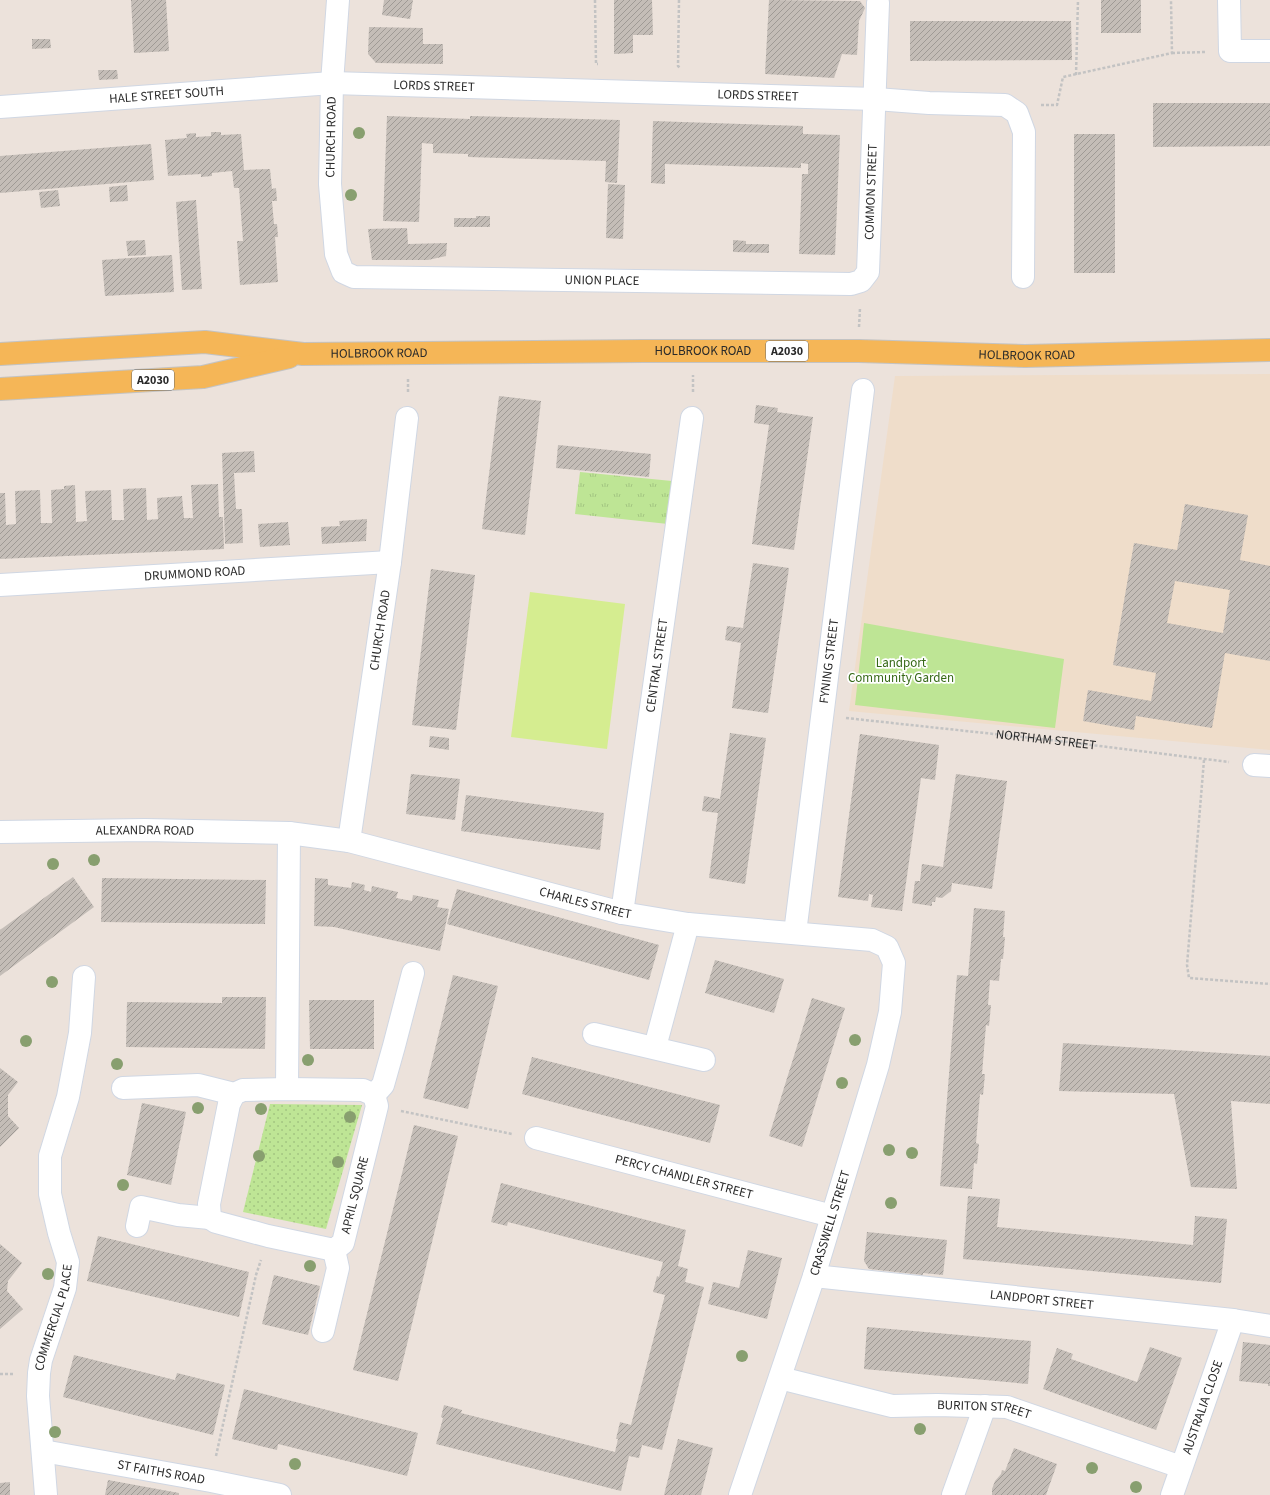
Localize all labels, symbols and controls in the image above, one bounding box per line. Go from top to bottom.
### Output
street label: LORDS STREET [393,76,475,96]
street label: HALE STREET SOUTH [108,82,225,108]
street label: LORDS STREET [717,85,799,106]
street label: CHURCH ROAD [321,96,341,178]
street label: COMMON STREET [860,143,882,240]
street label: UNION PLACE [565,271,640,290]
road number: A2030 [766,341,808,361]
street label: HOLBROOK ROAD [654,342,751,360]
street label: HOLBROOK ROAD [330,344,427,363]
street label: HOLBROOK ROAD [978,346,1075,365]
road number: A2030 [132,370,174,390]
street label: DRUMMOND ROAD [144,562,246,585]
street label: CHURCH ROAD [365,589,395,672]
street label: CENTRAL STREET [641,617,673,714]
street label: FYNING STREET [815,618,843,705]
park label: Landport Community Garden [848,654,954,687]
street label: NORTHAM STREET [995,725,1097,754]
street label: ALEXANDRA ROAD [96,821,194,840]
street label: CHARLES STREET [537,883,633,923]
street label: PERCY CHANDLER STREET [613,1150,755,1204]
street label: APRIL SQUARE [337,1154,373,1236]
street label: CRASSWELL STREET [805,1168,855,1278]
street label: COMMERCIAL PLACE [30,1263,77,1372]
street label: LANDPORT STREET [989,1286,1095,1314]
street label: AUSTRALIA CLOSE [1178,1358,1227,1457]
street label: BURITON STREET [937,1396,1034,1424]
street label: ST FAITHS ROAD [116,1455,206,1489]

